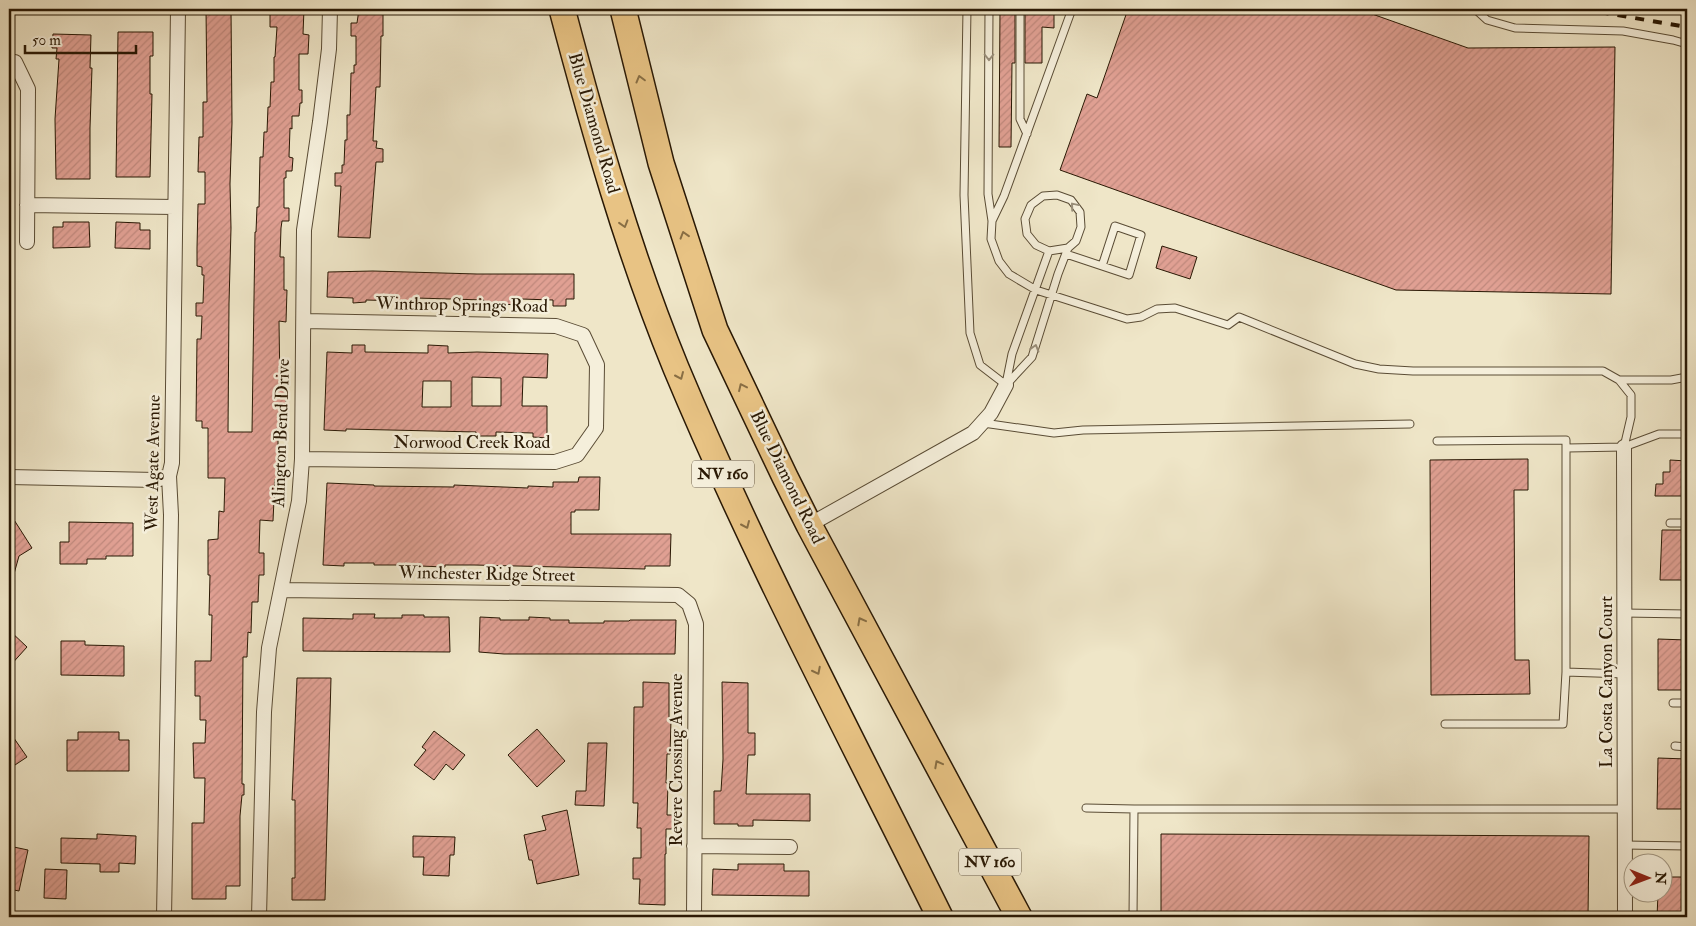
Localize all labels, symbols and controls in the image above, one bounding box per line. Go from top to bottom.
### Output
scale bar [25,22,136,54]
text: 50 m [32,31,61,50]
street label: Blue Diamond Road [563,50,625,196]
one-way arrow [984,54,994,62]
one-way arrow [635,76,645,84]
one-way arrow [1071,203,1080,212]
one-way arrow [618,219,628,227]
one-way arrow [680,232,690,240]
street label: Winthrop Springs Road [375,292,548,318]
one-way arrow [1030,344,1040,352]
street label: Alington Bend Drive [267,358,295,509]
one-way arrow [674,371,685,380]
one-way arrow [738,383,749,392]
street label: West Agate Avenue [140,394,166,533]
street label: Blue Diamond Road [745,406,829,548]
street label: Norwood Creek Road [394,431,551,454]
road number: NV 160 [692,460,754,488]
one-way arrow [739,520,750,529]
street label: Winchester Ridge Street [398,561,576,587]
street label: La Costa Canyon Court [1595,596,1618,768]
one-way arrow [857,617,867,626]
one-way arrow [811,665,821,674]
street label: Revere Crossing Avenue [665,673,688,846]
one-way arrow [934,761,944,770]
road number: NV 160 [959,849,1021,876]
north arrow [1624,854,1674,904]
text: N [1652,871,1669,885]

